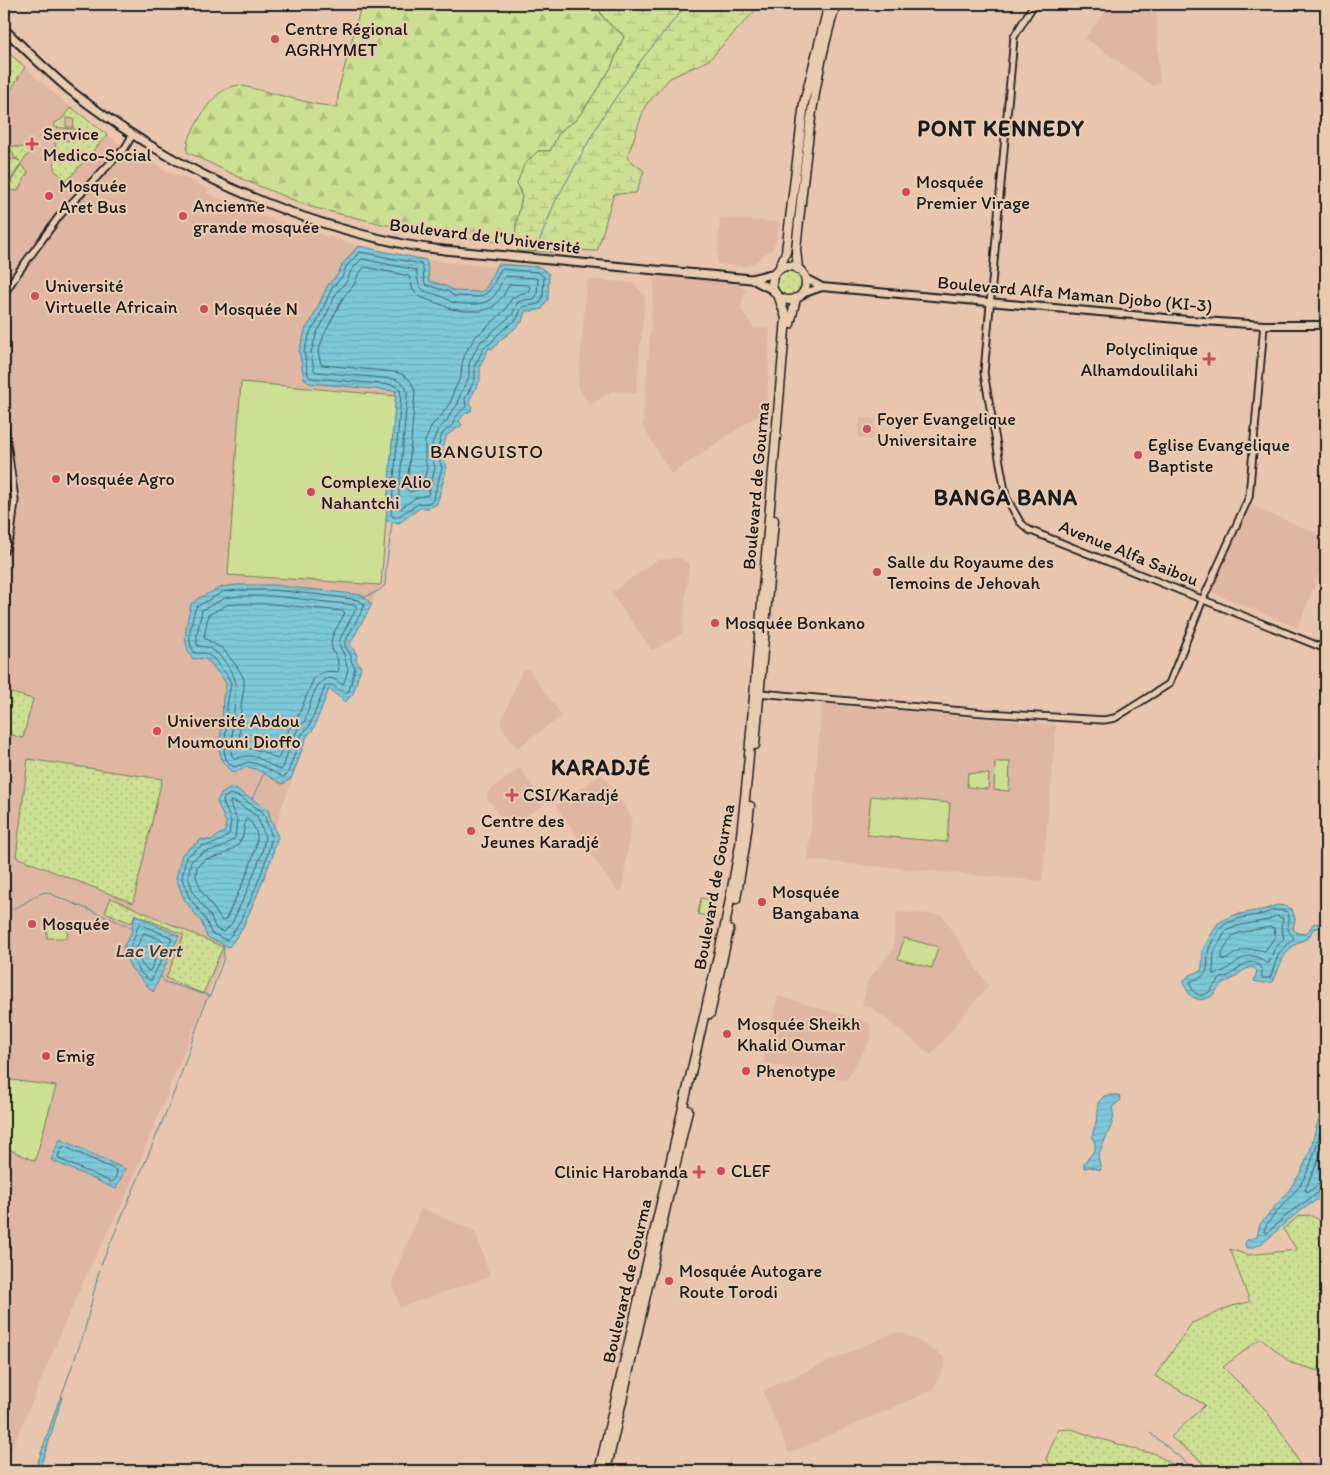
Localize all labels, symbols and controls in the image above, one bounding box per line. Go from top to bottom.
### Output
place label: Centre Régional AGRHYMET [285,18,408,61]
marker: Centre Régional AGRHYMET [269,33,281,45]
district label: PONT KENNEDY [917,115,1085,142]
place label: Service Medico-Social [43,123,152,166]
marker: Service Medico-Social [25,137,39,151]
place label: Mosquée Premier Virage [916,171,1030,214]
place label: Mosquée Aret Bus [59,175,127,218]
marker: Mosquée Premier Virage [900,186,912,198]
marker: Mosquée Aret Bus [43,190,55,202]
place label: Ancienne grande mosquée [193,195,319,238]
marker: Ancienne grande mosquée [177,210,189,222]
street label: Boulevard de l'Université [388,213,582,259]
street label: Boulevard Alfa Maman Djobo (KI-3) [937,271,1213,317]
place label: Université Virtuelle Africain [45,275,178,318]
marker: Université Virtuelle Africain [29,290,41,302]
place label: Mosquée N [214,298,298,320]
marker: Mosquée N [198,303,210,315]
place label: Polyclinique Alhamdoulilahi [1081,338,1198,381]
marker: Polyclinique Alhamdoulilahi [1202,352,1216,366]
street label: Boulevard de Gourma [738,401,774,571]
place label: Foyer Evangelique Universitaire [877,408,1016,451]
marker: Foyer Evangelique Universitaire [861,423,873,435]
place label: Eglise Evangelique Baptiste [1148,434,1290,477]
district label: BANGUISTO [430,440,544,463]
marker: Eglise Evangelique Baptiste [1132,449,1144,461]
place label: Mosquée Agro [66,468,175,490]
place label: Complexe Alio Nahantchi [321,471,431,514]
marker: Mosquée Agro [50,473,62,485]
district label: BANGA BANA [934,484,1078,511]
marker: Complexe Alio Nahantchi [305,486,317,498]
street label: Avenue Alfa Saibou [1056,515,1202,591]
place label: Salle du Royaume des Temoins de Jehovah [887,551,1054,594]
marker: Salle du Royaume des Temoins de Jehovah [871,566,883,578]
place label: Mosquée Bonkano [725,612,865,634]
marker: Mosquée Bonkano [709,617,721,629]
place label: Université Abdou Moumouni Dioffo [167,710,301,753]
marker: Université Abdou Moumouni Dioffo [151,725,163,737]
district label: KARADJÉ [551,754,651,781]
place label: CSI/Karadjé [523,784,619,806]
marker: CSI/Karadjé [505,788,519,802]
street label: Boulevard de Gourma [689,802,739,972]
place label: Centre des Jeunes Karadjé [481,810,599,853]
marker: Centre des Jeunes Karadjé [465,825,477,837]
place label: Mosquée Bangabana [772,881,860,924]
marker: Mosquée Bangabana [756,896,768,908]
place label: Mosquée [42,913,110,935]
marker: Mosquée [26,918,38,930]
water label: Lac Vert [114,939,183,962]
place label: Mosquée Sheikh Khalid Oumar [737,1013,860,1056]
marker: Mosquée Sheikh Khalid Oumar [721,1028,733,1040]
place label: Emig [56,1045,96,1067]
marker: Emig [40,1050,52,1062]
place label: Phenotype [756,1060,836,1082]
marker: Phenotype [740,1065,752,1077]
place label: CLEF [731,1160,772,1182]
place label: Clinic Harobanda [554,1161,689,1183]
marker: Clinic Harobanda [692,1165,706,1179]
marker: CLEF [715,1165,727,1177]
street label: Boulevard de Gourma [597,1196,657,1365]
place label: Mosquée Autogare Route Torodi [679,1260,822,1303]
marker: Mosquée Autogare Route Torodi [663,1275,675,1287]

